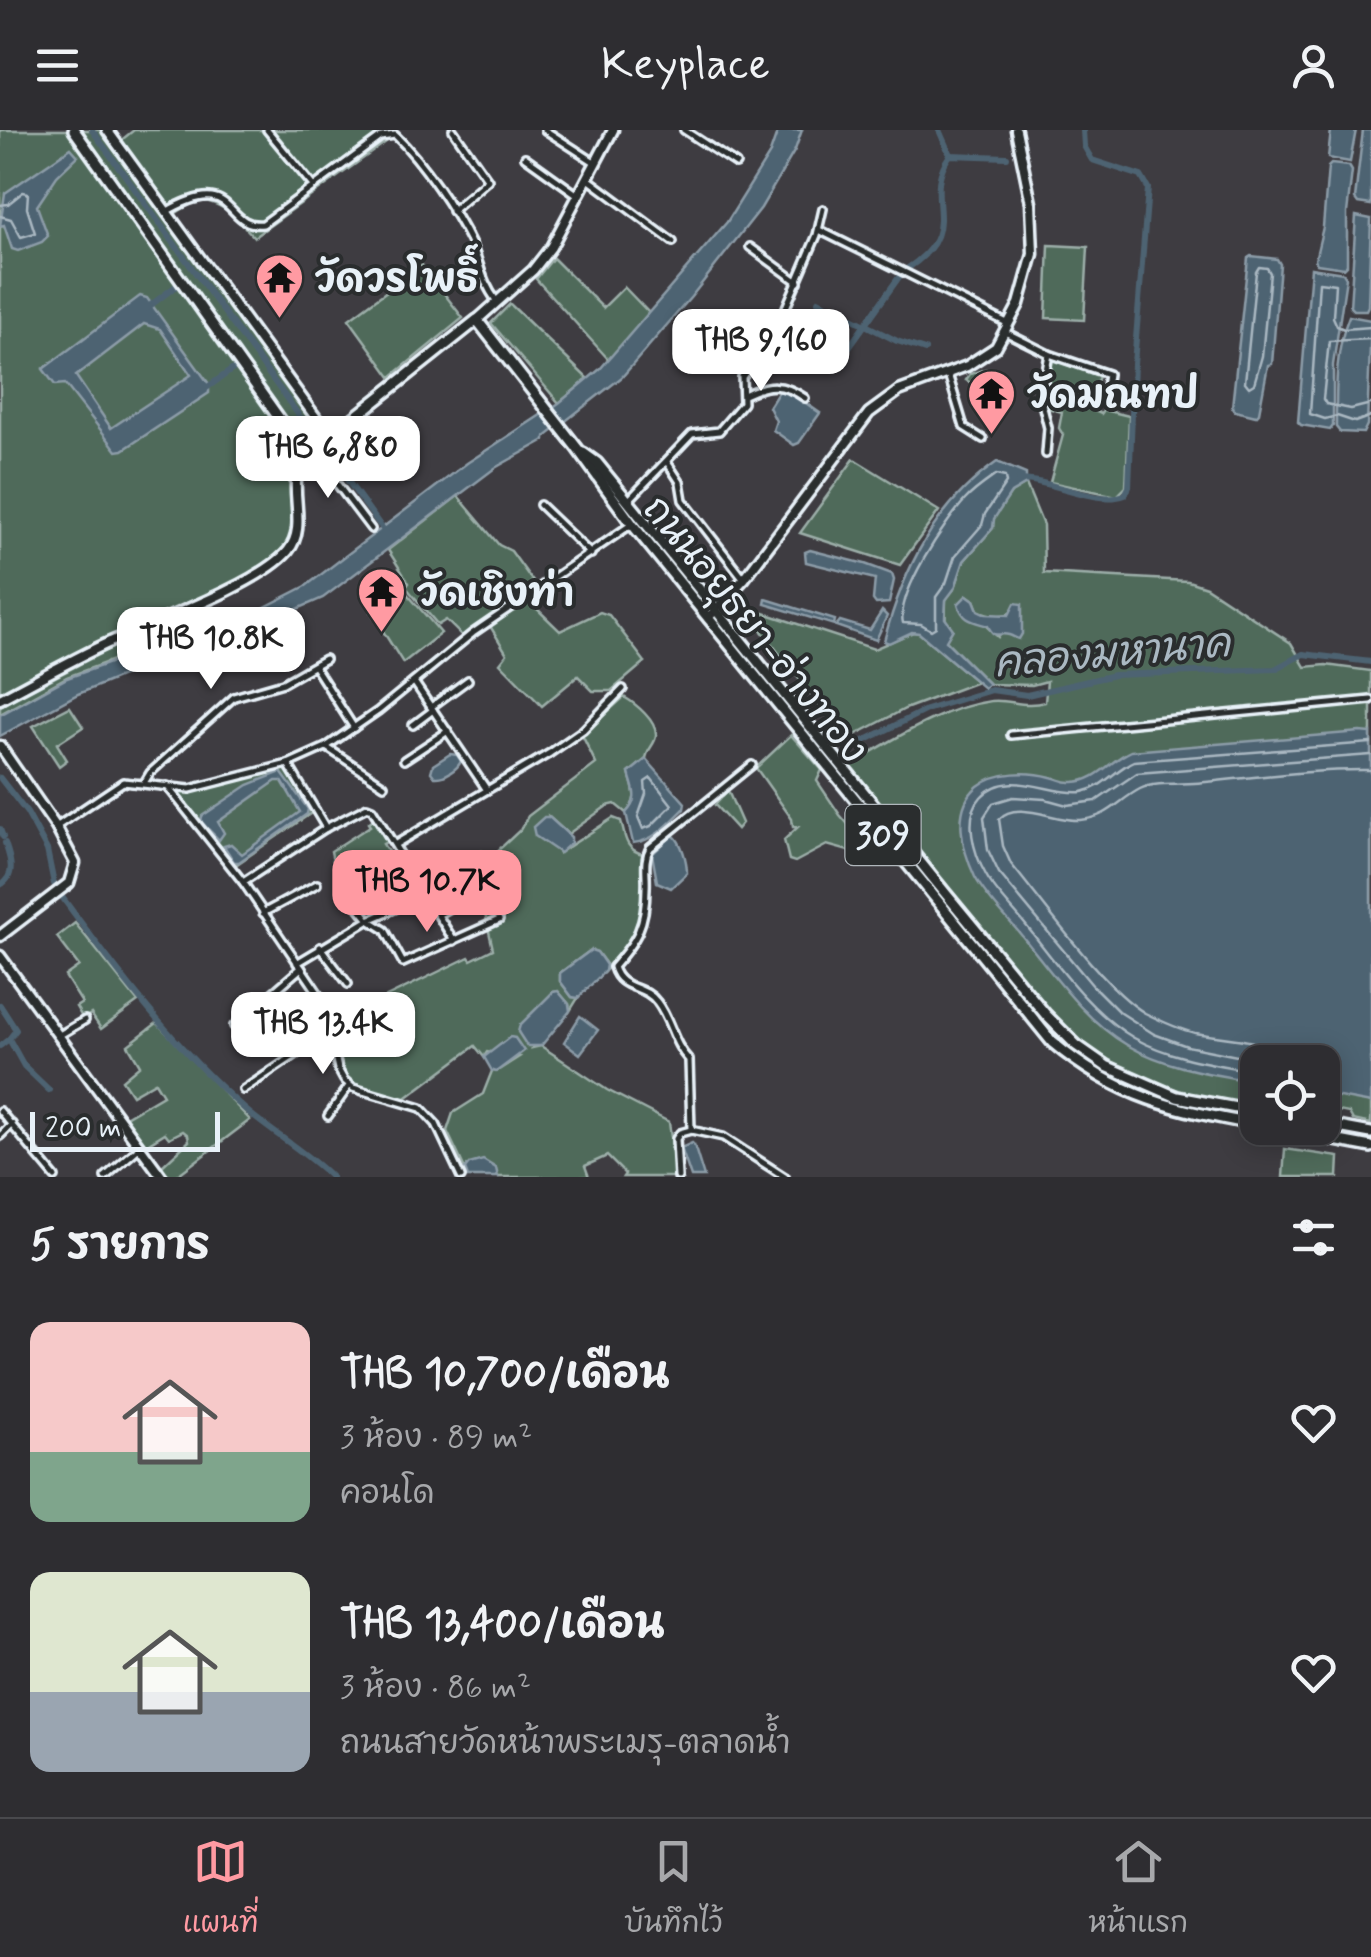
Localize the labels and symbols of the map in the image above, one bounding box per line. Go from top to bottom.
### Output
place label: วัดวรโพธิ์ [315,243,479,305]
temple icon: วัดวรโพธิ์ [254,252,306,320]
pin: THB 9,160 [647,309,875,394]
temple icon: วัดมณฑป [966,368,1018,436]
place label: วัดมณฑป [1027,372,1198,421]
pin: THB 6,880 [214,416,442,501]
street label: ถนนอยุธยา-อ่างทอง [630,486,878,775]
temple icon: วัดเชิงท่า [356,566,408,634]
place label: วัดเชิงท่า [417,568,574,619]
pin: THB 10.8K [97,607,325,692]
water label: คลองมหานาค [992,619,1234,691]
road number: 309 [846,805,920,865]
pin: THB 10.7K [313,850,541,935]
pin: THB 13.4K [209,992,437,1077]
scale bar [30,1107,220,1151]

